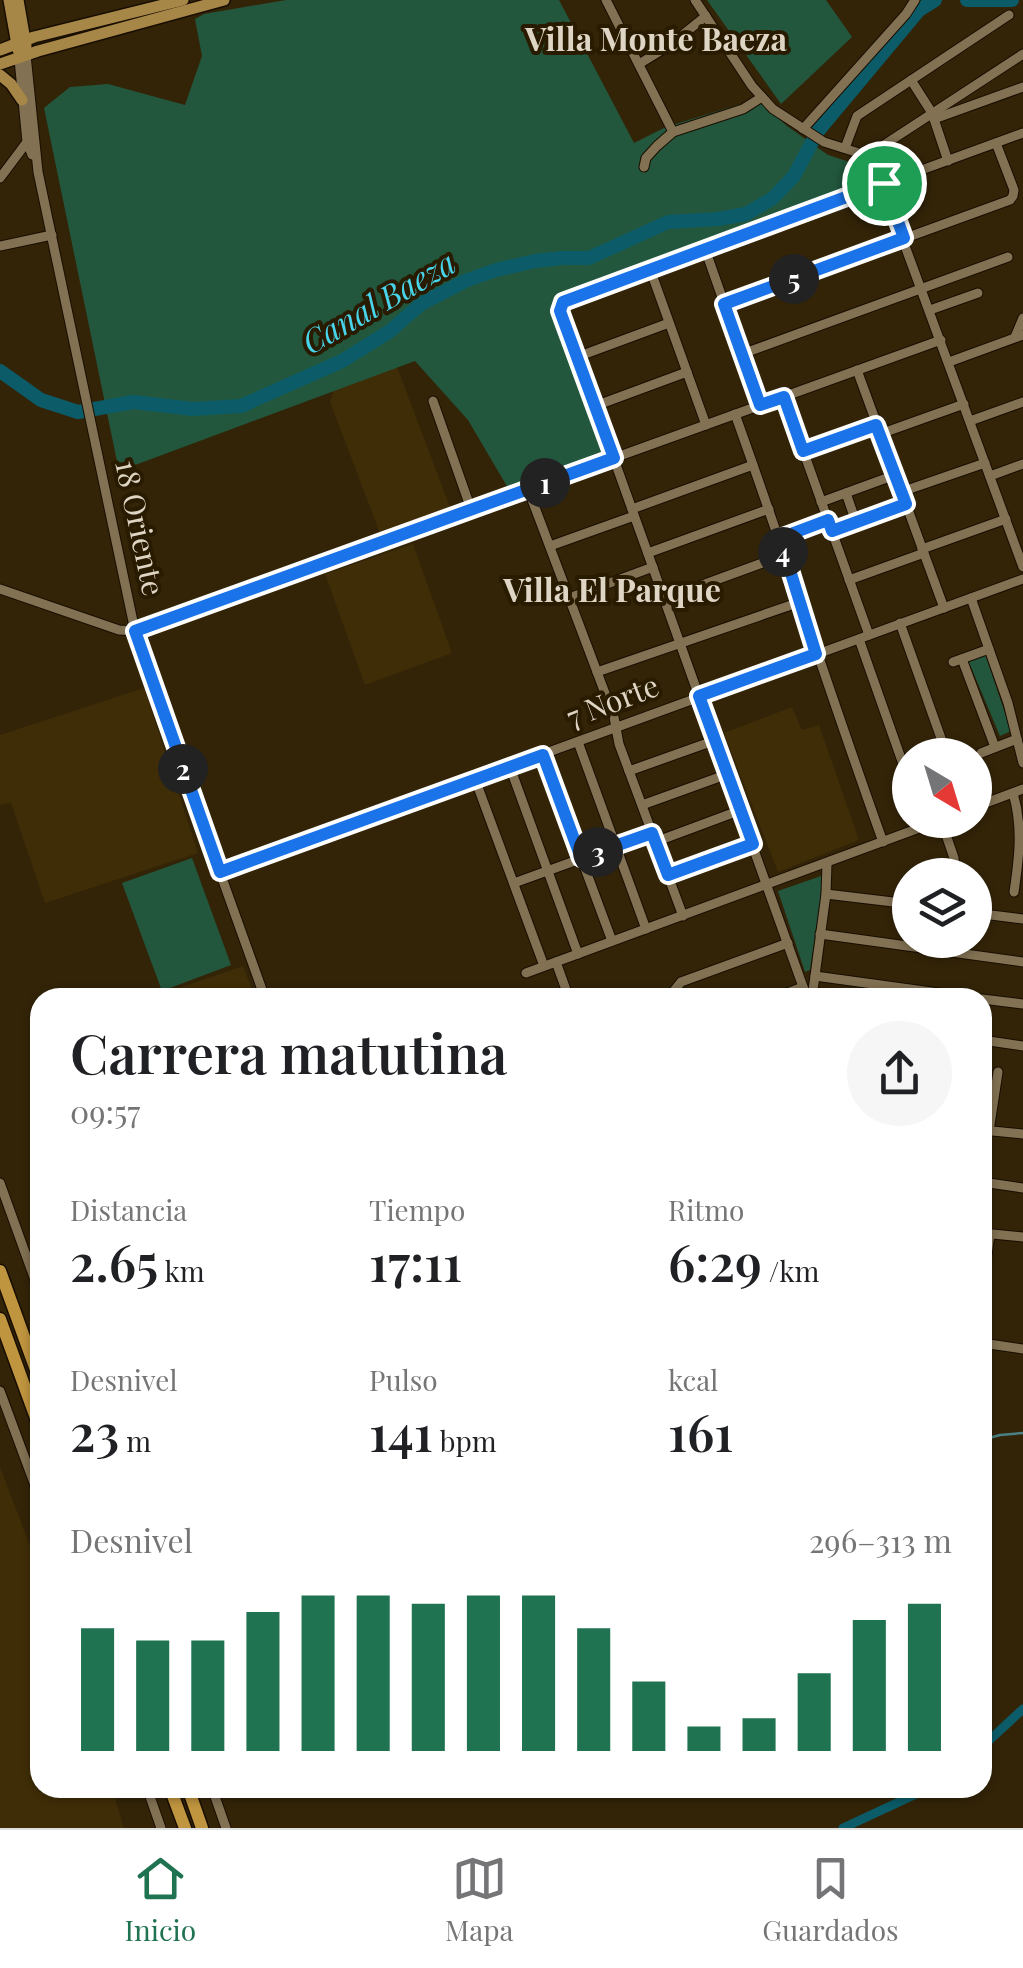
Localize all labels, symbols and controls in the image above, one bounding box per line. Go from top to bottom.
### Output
district label: Villa Monte Baeza [524,16,787,59]
pin [842,141,927,226]
icon: arrive [857,156,912,211]
water label: Canal Baeza [293,240,462,362]
pin: 5 [769,254,819,304]
text: 5 [788,260,800,297]
street label: 18 Oriente [107,456,175,599]
pin: 1 [520,458,570,508]
text: 1 [540,464,550,501]
pin: 4 [758,527,808,577]
text: 4 [776,533,790,570]
district label: Villa El Parque [502,567,721,610]
street label: 7 Norte [561,664,664,736]
north arrow [892,738,992,838]
map controls [892,738,992,958]
pin: 2 [158,744,208,794]
text: 2 [176,750,190,787]
pin: 3 [573,827,623,877]
text: 3 [591,833,605,870]
button: layers [892,858,992,958]
text: Carrera matutina [70,1014,507,1088]
button: share [847,1021,952,1126]
text: 09:57 [70,1089,140,1132]
text: Distancia [70,1191,187,1228]
text: Tiempo [369,1191,465,1228]
text: Ritmo [668,1191,744,1228]
text: 2.65 [70,1228,158,1295]
text: 17:11 [369,1228,462,1295]
text: 6:29 [668,1228,762,1295]
text: km [158,1252,205,1289]
text: /km [762,1252,819,1289]
text: Desnivel [70,1361,177,1398]
text: Pulso [369,1361,438,1398]
text: kcal [668,1361,718,1398]
text: 23 [70,1398,119,1465]
text: 141 [369,1398,433,1465]
text: 161 [668,1398,733,1465]
text: m [119,1422,151,1459]
text: bpm [433,1422,497,1459]
text: Desnivel [70,1518,193,1561]
text: 296–313 m [809,1518,952,1561]
tab: Inicio [124,1851,196,1948]
tab: Mapa [445,1851,513,1948]
tab: Guardados [762,1851,899,1948]

